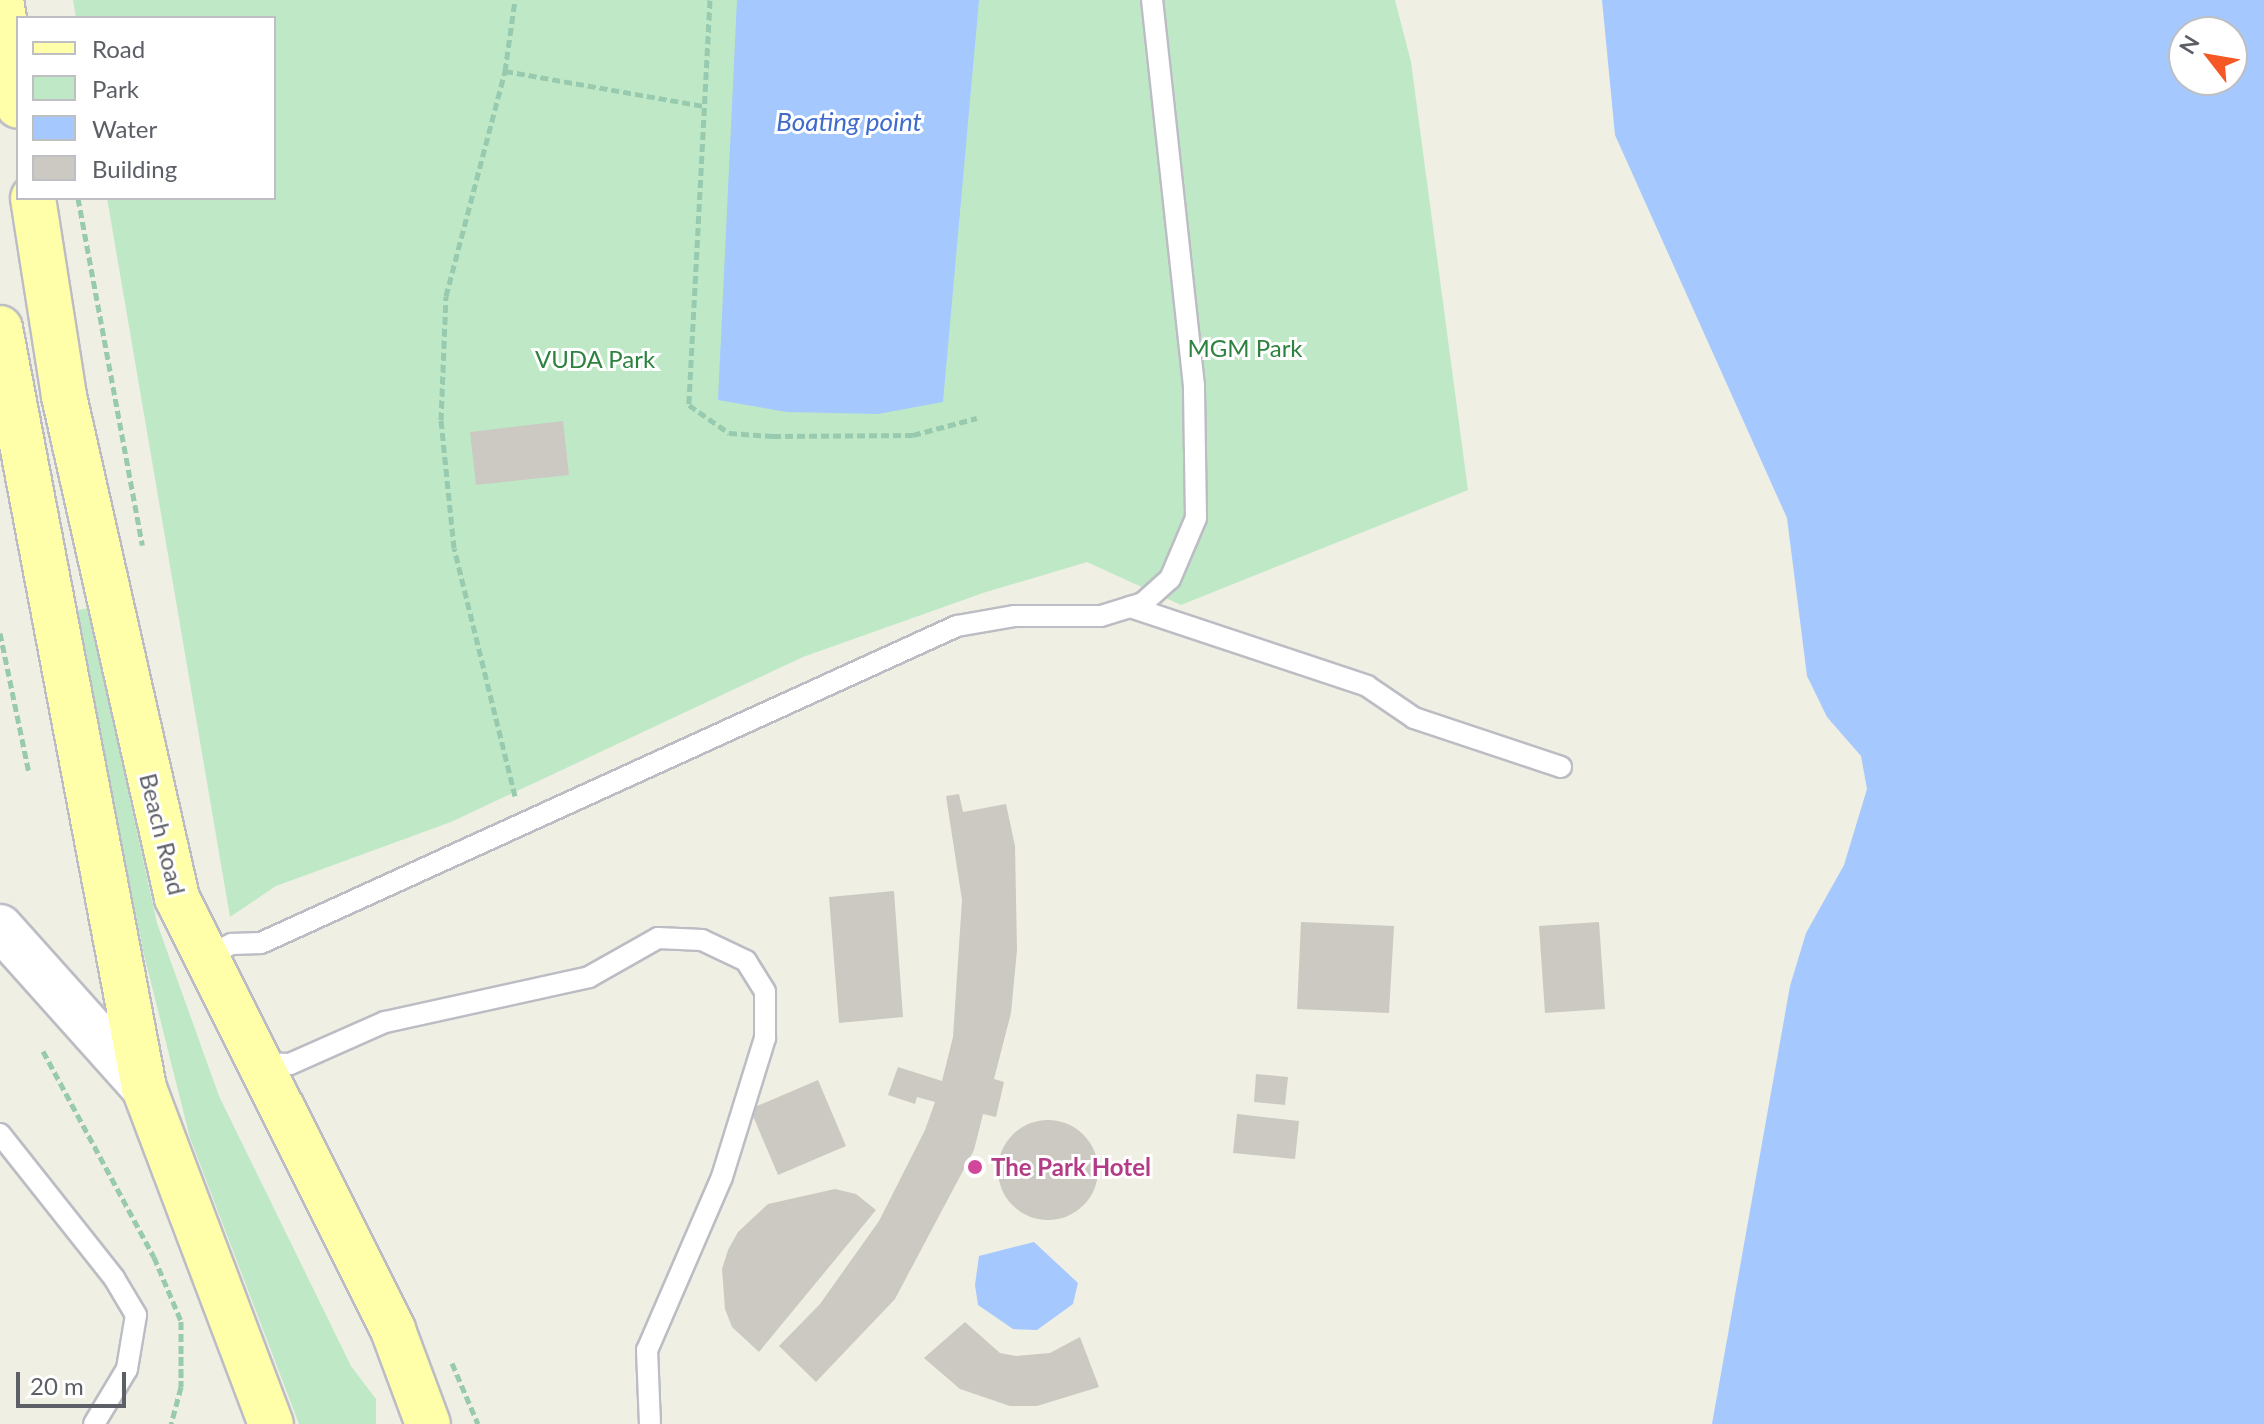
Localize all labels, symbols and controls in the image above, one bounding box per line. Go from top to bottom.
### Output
legend [16,16,276,200]
north arrow [2168,16,2248,96]
text: N [2173,30,2205,59]
text: Road [92,34,145,63]
text: Park [92,74,139,103]
water label: Boating point [776,106,922,138]
text: Water [92,114,157,143]
text: Building [92,154,177,183]
park label: MGM Park [1187,334,1303,362]
park label: VUDA Park [535,345,655,373]
street label: Beach Road [134,770,192,898]
place label: The Park Hotel [991,1153,1151,1181]
marker: The Park Hotel [966,1158,984,1176]
scale bar [20,1356,130,1406]
text: 20 m [30,1371,84,1400]

